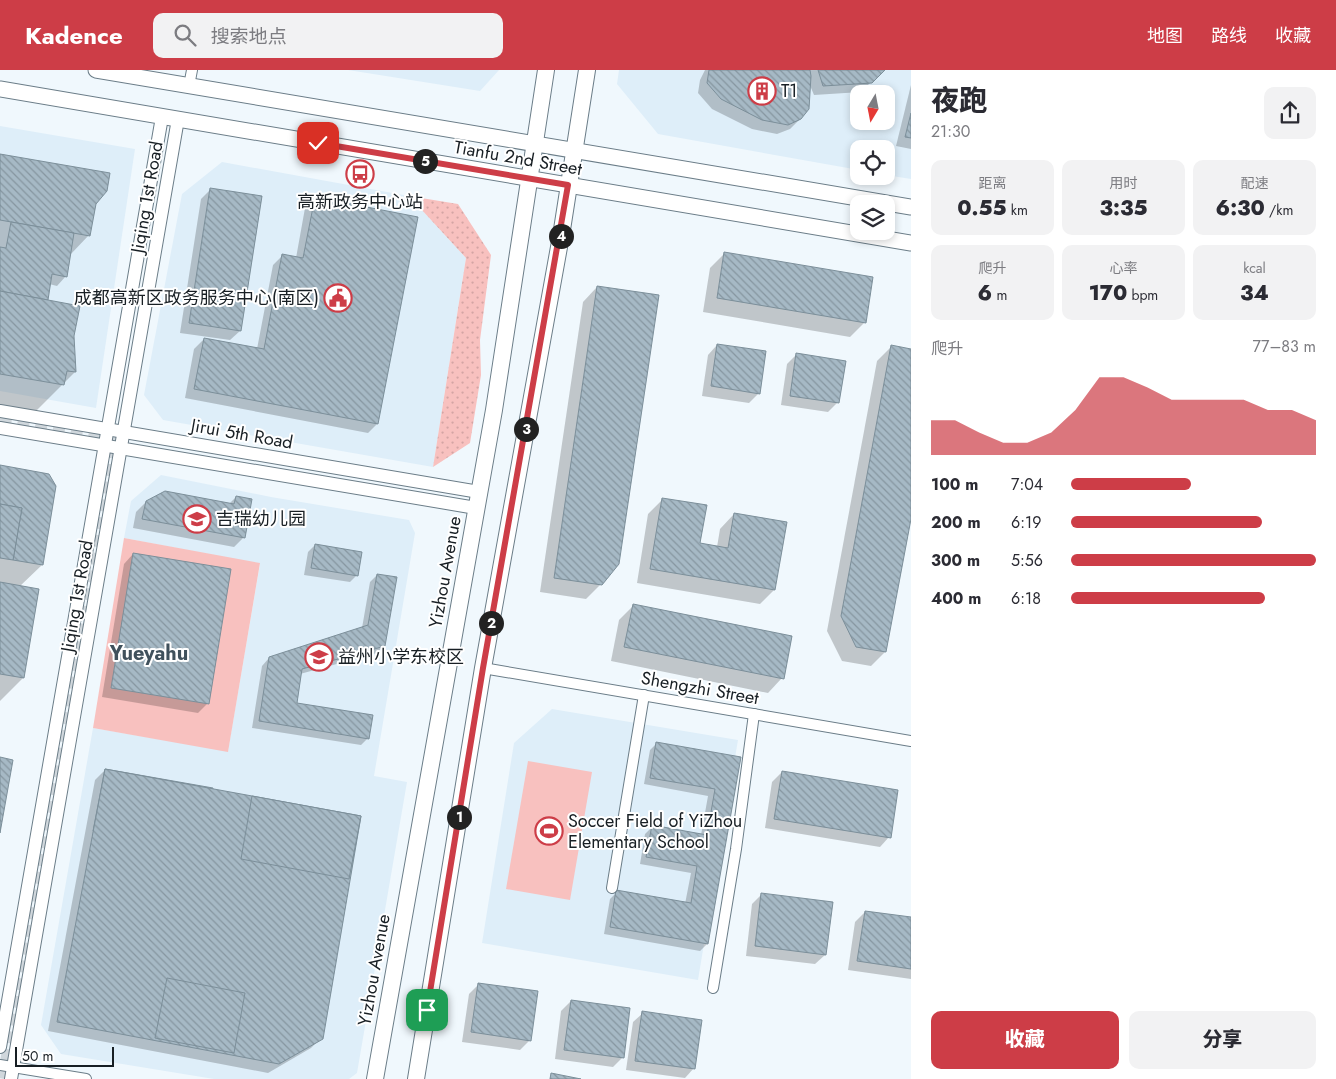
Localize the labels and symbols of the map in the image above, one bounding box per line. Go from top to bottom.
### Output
building icon: T1 [747,76,777,106]
place label: T1 [781,78,797,104]
north arrow [850,85,895,130]
pin [297,122,339,164]
street label: Tianfu 2nd Street [452,134,585,182]
street label: Jiqing 1st Road [124,139,170,257]
pin: 5 [412,148,438,174]
bus stop icon: 高新政务中心站 [345,159,375,189]
place label: 高新政务中心站 [297,189,423,215]
pin: 4 [548,224,574,248]
public building icon: 成都高新区政务服务中心(南区) [323,283,353,313]
place label: 成都高新区政务服务中心(南区) [74,285,319,311]
street label: Jirui 5th Road [187,412,295,456]
pin: 3 [514,416,538,442]
school or university icon: 吉瑞幼儿园 [182,504,212,534]
place label: 吉瑞幼儿园 [216,506,306,532]
street label: Yizhou Avenue [422,514,468,630]
street label: Jiqing 1st Road [54,538,100,656]
pin: 2 [478,610,504,636]
district label: Yueyahu [109,639,188,668]
school or university icon: 益州小学东校区 [304,642,334,672]
place label: 益州小学东校区 [338,644,464,670]
street label: Shengzhi Street [639,665,762,711]
pin: 1 [446,804,472,830]
place label: Soccer Field of YiZhou Elementary School [568,808,742,855]
sports icon: Soccer Field of YiZhou Elementary School [534,816,564,846]
street label: Yizhou Avenue [351,912,397,1028]
pin [406,989,448,1031]
scale bar [15,1044,114,1067]

